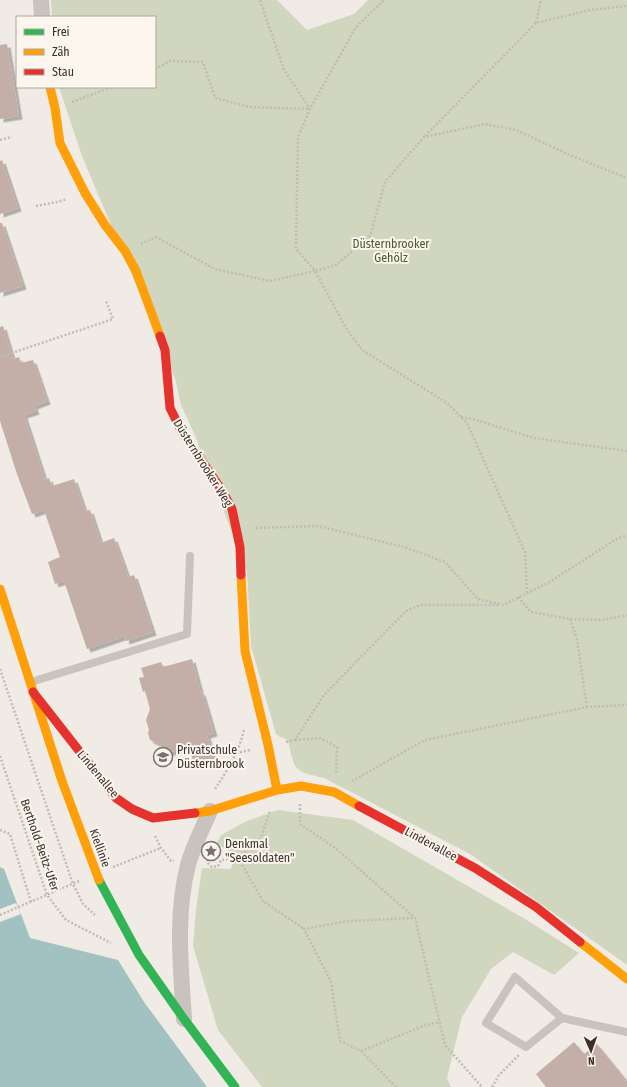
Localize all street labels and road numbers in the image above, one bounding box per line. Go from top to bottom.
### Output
street label: Düsternbrooker Weg [170,417,236,510]
street label: Lindenallee [74,748,122,800]
street label: Berthold-Beitz-Ufer [18,797,63,893]
street label: Lindenallee [402,824,460,864]
street label: Kiellinie [87,827,113,869]

